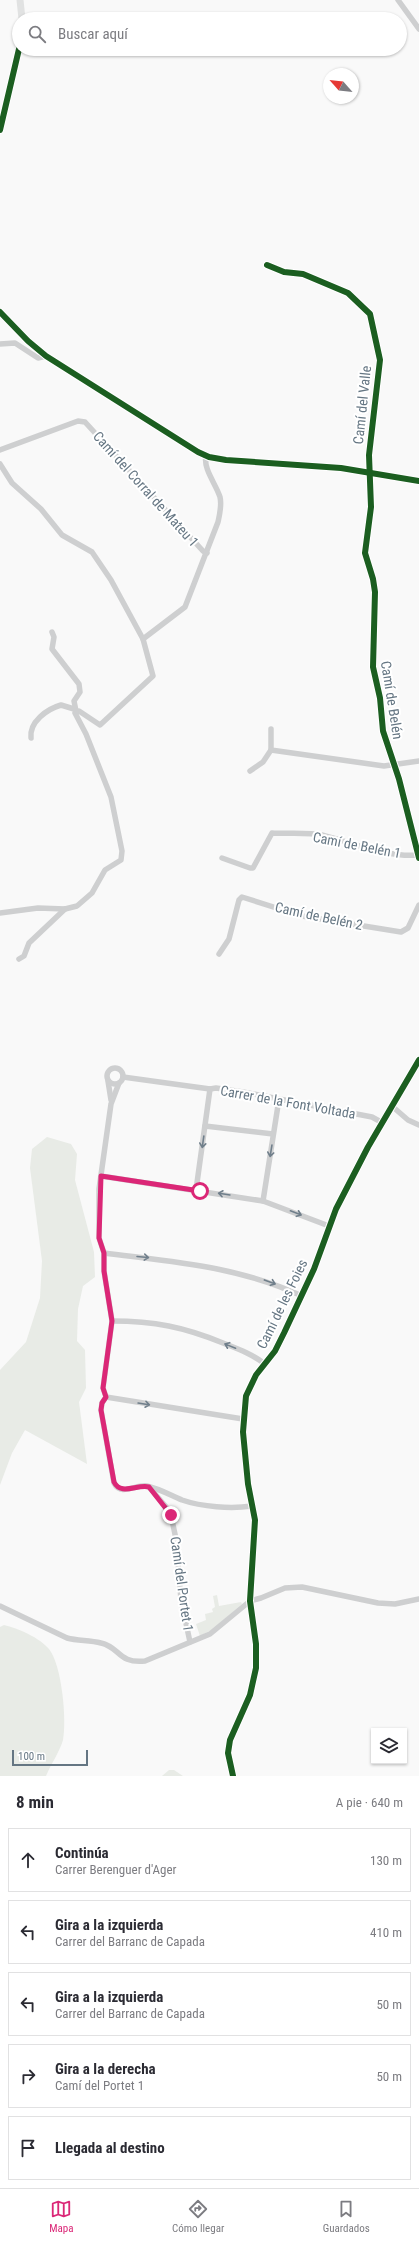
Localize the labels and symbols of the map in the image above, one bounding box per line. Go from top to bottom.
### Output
north arrow [323,68,359,104]
street label: Camí del Valle [350,365,374,445]
street label: Camí del Corral de Mateu 1 [90,428,202,550]
street label: Camí de Belén [378,660,406,740]
street label: Camí de Belén 1 [312,829,402,861]
street label: Camí de Belén 2 [274,899,364,933]
street label: Carrer de la Font Voltada [219,1082,357,1122]
one-way arrow [199,1135,207,1148]
one-way arrow [266,1144,274,1157]
route start [191,1182,209,1200]
one-way arrow [218,1190,231,1198]
one-way arrow [289,1210,301,1218]
one-way arrow [136,1253,149,1260]
street label: Camí de les Foies [253,1257,311,1351]
one-way arrow [264,1279,276,1287]
one-way arrow [225,1342,237,1349]
one-way arrow [138,1400,151,1408]
route end [162,1506,180,1524]
street label: Camí del Portet 1 [167,1535,197,1633]
scale bar [12,1748,88,1767]

